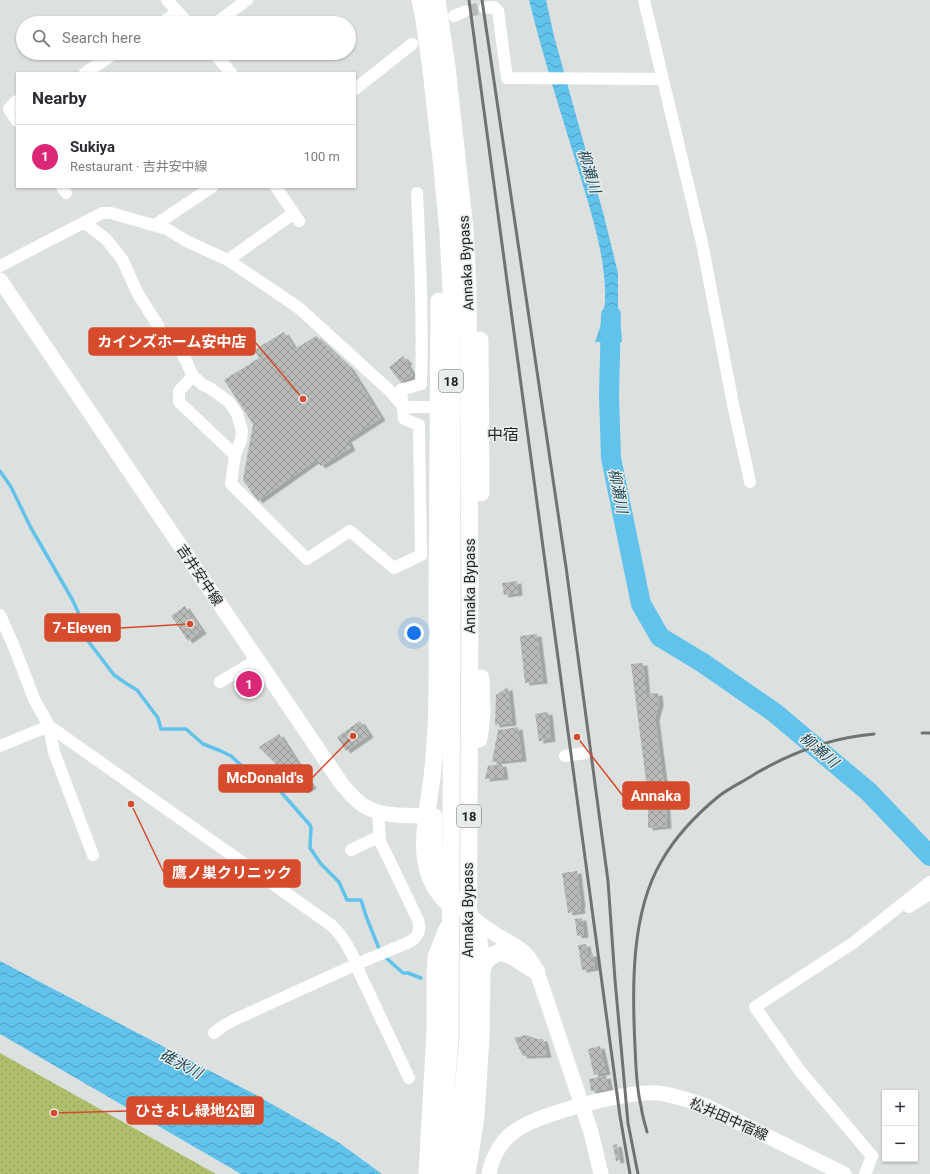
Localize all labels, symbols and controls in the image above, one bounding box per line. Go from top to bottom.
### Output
search box [16,16,356,60]
icon: search [30,27,52,49]
text: Search here [62,29,141,47]
text: Nearby [32,88,87,108]
text: Sukiya [70,138,115,156]
water label: 柳瀬川 [574,147,605,197]
text: 1 [41,149,49,164]
text: 100 m [303,149,340,164]
text: Restaurant · 吉井安中線 [70,159,208,174]
street label: Annaka Bypass [456,215,476,311]
callout: カインズホーム安中店 [89,328,255,355]
text: カインズホーム安中店 [97,333,247,351]
road number: 18 [439,370,463,392]
district label: 中宿 [487,425,519,444]
water label: 柳瀬川 [605,467,632,517]
street label: Annaka Bypass [462,538,478,634]
street label: 吉井安中線 [174,542,226,608]
callout: 7-Eleven [45,614,120,641]
text: 7-Eleven [53,619,111,637]
your location [404,623,424,643]
pin: 1 [236,669,262,699]
water label: 柳瀬川 [796,729,844,773]
callout: McDonald's [219,765,312,792]
text: McDonald's [226,769,304,787]
callout: Annaka [623,782,689,809]
text: Annaka [631,787,681,805]
road number: 18 [457,805,481,827]
callout: 鷹ノ巣クリニック [164,860,300,887]
street label: Annaka Bypass [460,862,476,958]
text: 鷹ノ巣クリニック [172,864,292,882]
water label: 碓氷川 [157,1045,207,1083]
map controls [882,1090,918,1162]
button: + [882,1090,918,1126]
street label: 松井田中宿線 [687,1095,771,1143]
callout: ひさよし緑地公園 [127,1097,263,1124]
text: ひさよし緑地公園 [135,1102,255,1120]
button: − [882,1126,918,1162]

